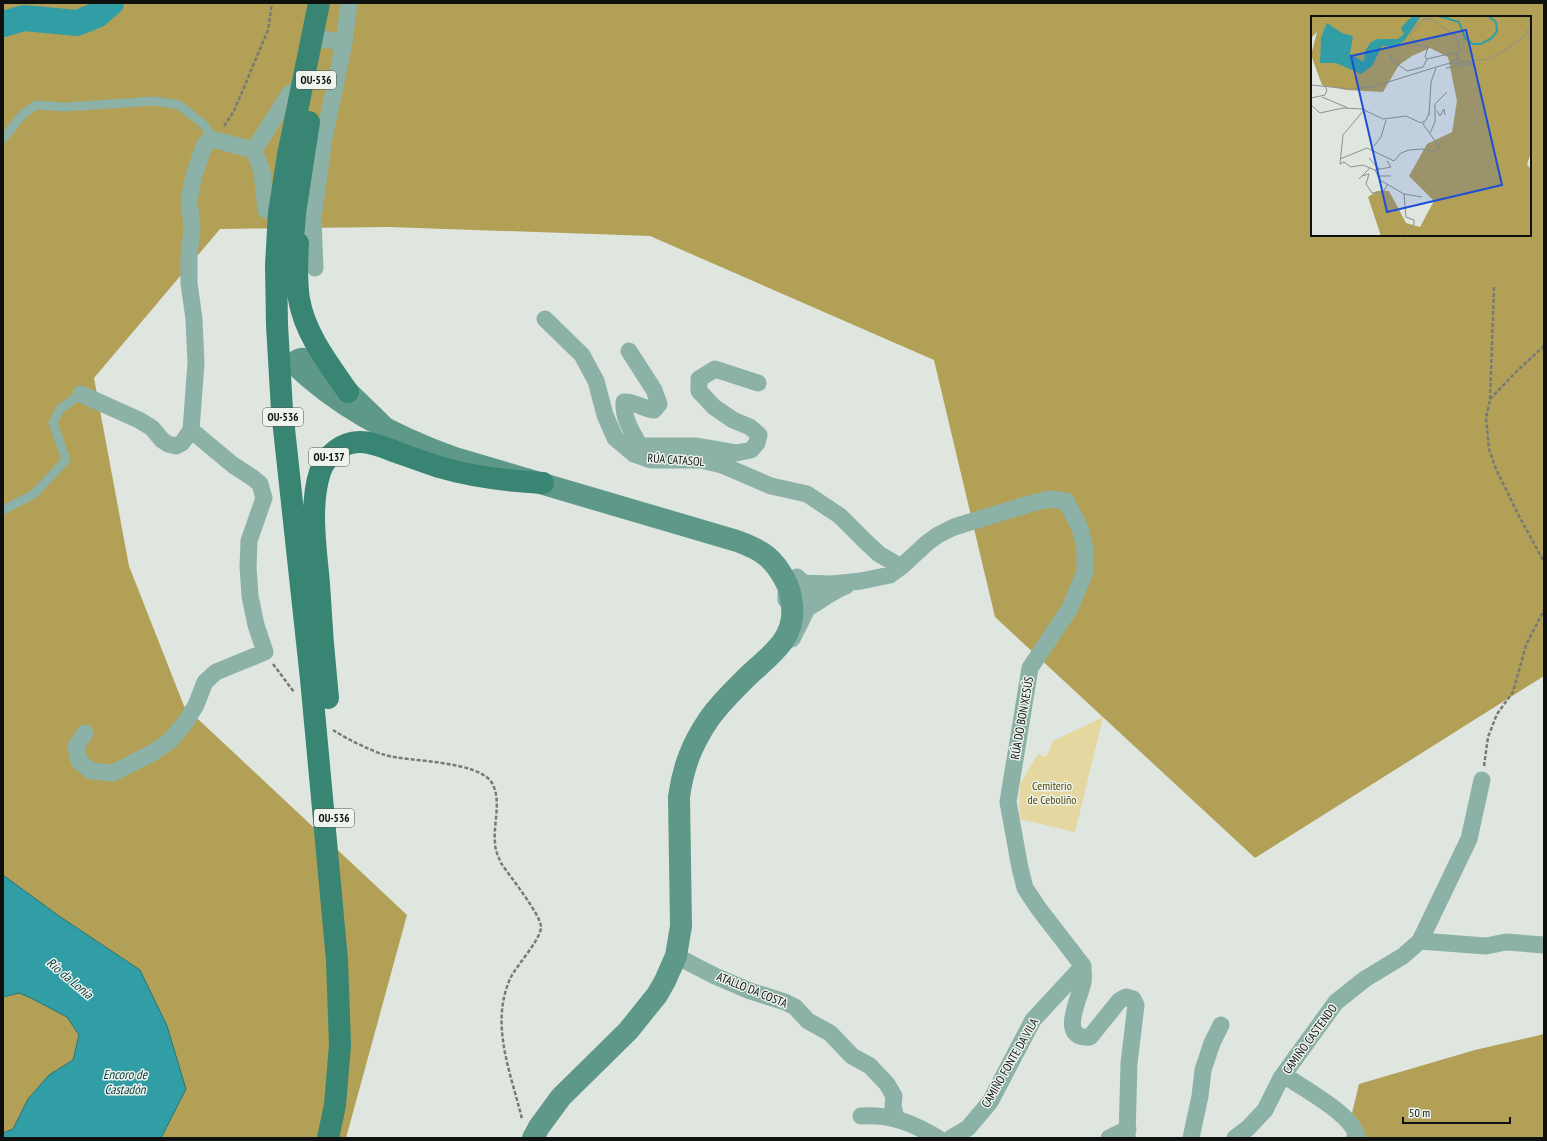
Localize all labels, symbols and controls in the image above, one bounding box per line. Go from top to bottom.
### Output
inset map [1311,16,1531,236]
road number: OU-536 [296,71,336,89]
road number: OU-536 [263,408,303,426]
road number: OU-137 [309,448,349,466]
street label: RÚA CATASOL [647,450,705,469]
street label: RÚA DO BON XESÚS [1007,675,1036,761]
park label: Cemiterio de Ceboliño [1027,778,1077,807]
road number: OU-536 [314,809,354,827]
water label: Río da Lonia [43,954,97,1003]
street label: ATALLO DA COSTA [715,969,790,1011]
street label: CAMIÑO CASTENDO [1279,1000,1340,1077]
street label: CAMIÑO FONTE DA VILA [978,1015,1041,1110]
water label: Encoro de Castadón [103,1066,149,1098]
scale bar [1403,1099,1510,1125]
text: 50 m [1409,1105,1430,1120]

